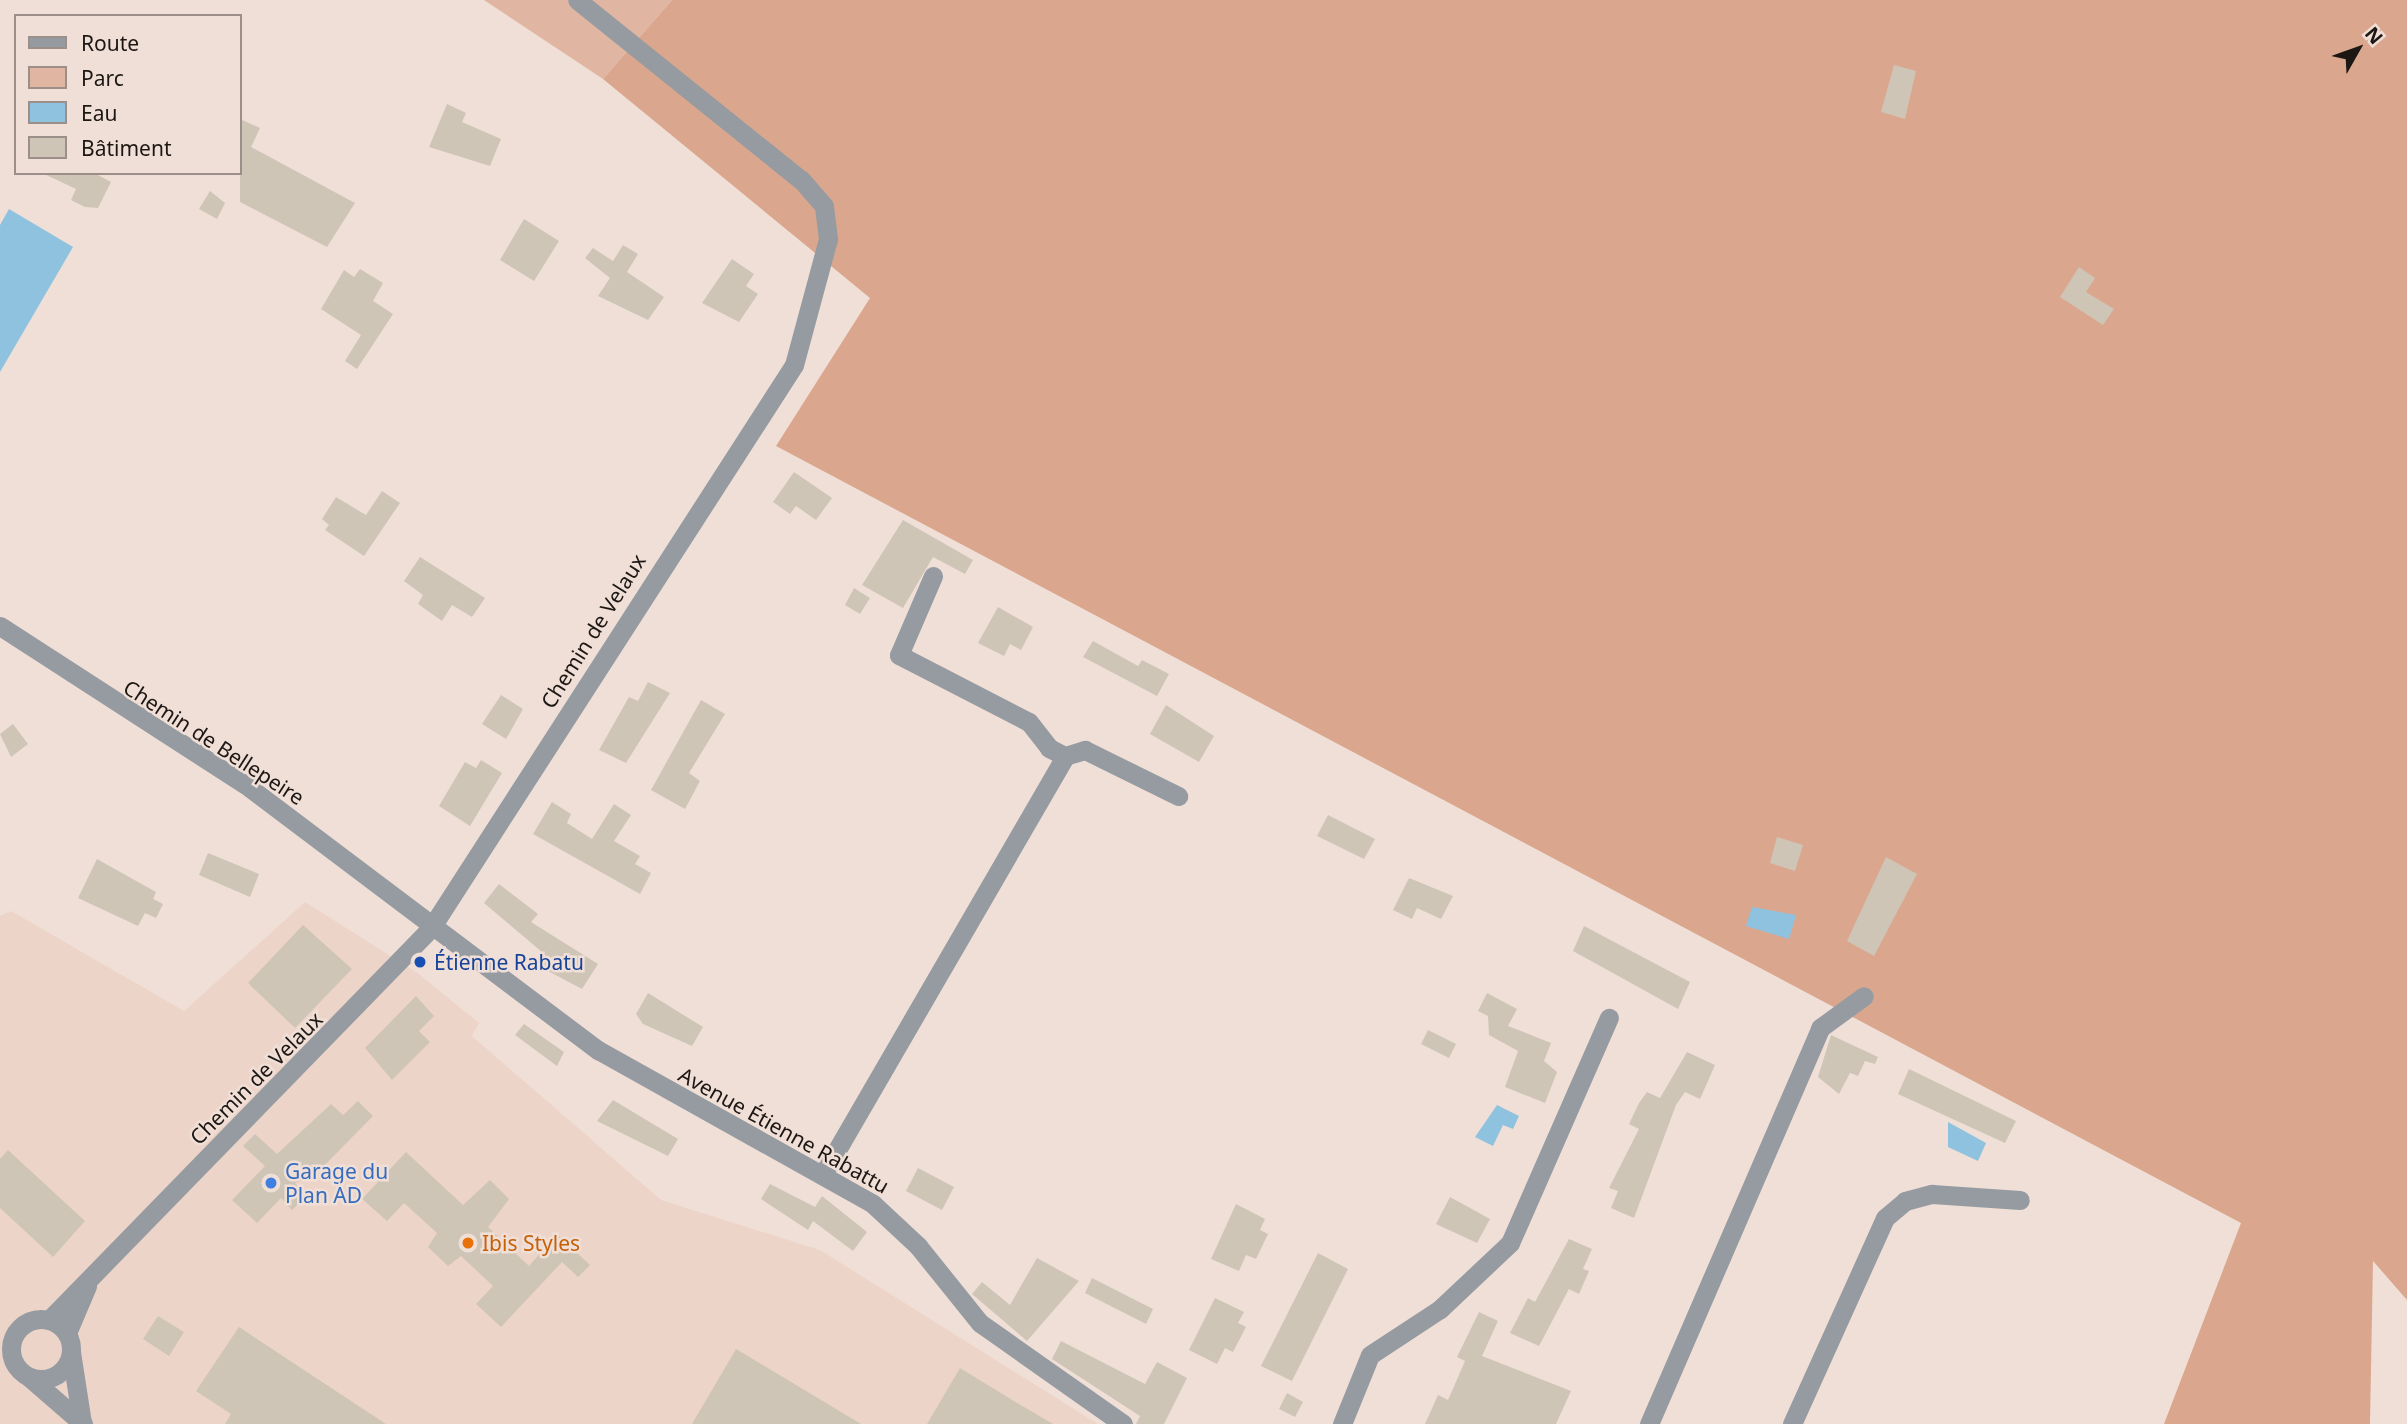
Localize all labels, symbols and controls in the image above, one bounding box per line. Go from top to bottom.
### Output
legend [14,14,242,175]
north arrow [2323,14,2393,84]
text: N [2359,21,2389,50]
text: Route [81,29,139,57]
text: Parc [81,64,124,92]
text: Eau [81,99,117,127]
text: Bâtiment [81,134,171,162]
street label: Chemin de Velaux [535,549,651,713]
street label: Chemin de Bellepeire [119,674,309,810]
place label: Étienne Rabatu [434,949,584,975]
marker: Étienne Rabatu [412,954,428,970]
street label: Chemin de Velaux [184,1006,328,1150]
street label: Avenue Étienne Rabattu [674,1062,894,1198]
place label: Garage du Plan AD [285,1158,388,1208]
marker: Garage du Plan AD [263,1175,279,1191]
place label: Ibis Styles [482,1230,580,1256]
marker: Ibis Styles [460,1235,476,1251]

